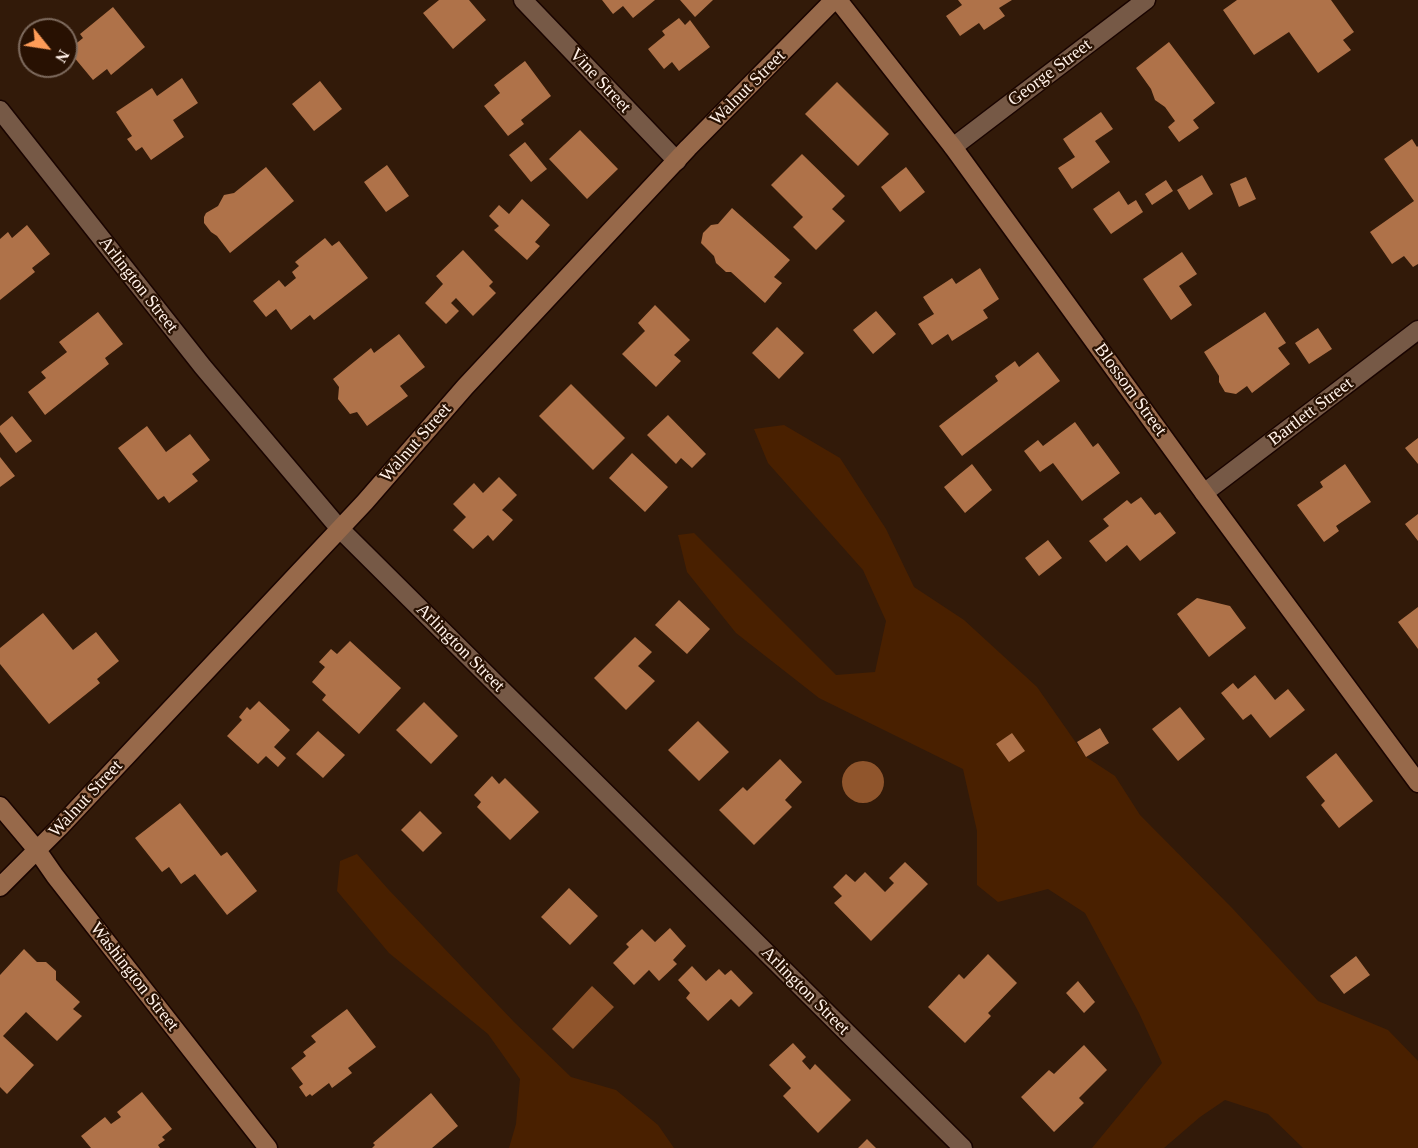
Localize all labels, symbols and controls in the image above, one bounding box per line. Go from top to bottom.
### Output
north arrow [18,18,78,78]
street label: George Street [1004,35,1096,111]
street label: Vine Street [565,44,635,118]
street label: Walnut Street [706,46,790,130]
text: N [52,47,73,66]
street label: Arlington Street [94,232,182,338]
street label: Blossom Street [1089,339,1171,441]
street label: Bartlett Street [1264,373,1358,451]
street label: Walnut Street [376,399,456,487]
street label: Arlington Street [411,599,509,697]
street label: Walnut Street [45,756,127,842]
street label: Washington Street [85,918,183,1036]
street label: Arlington Street [756,942,854,1040]

